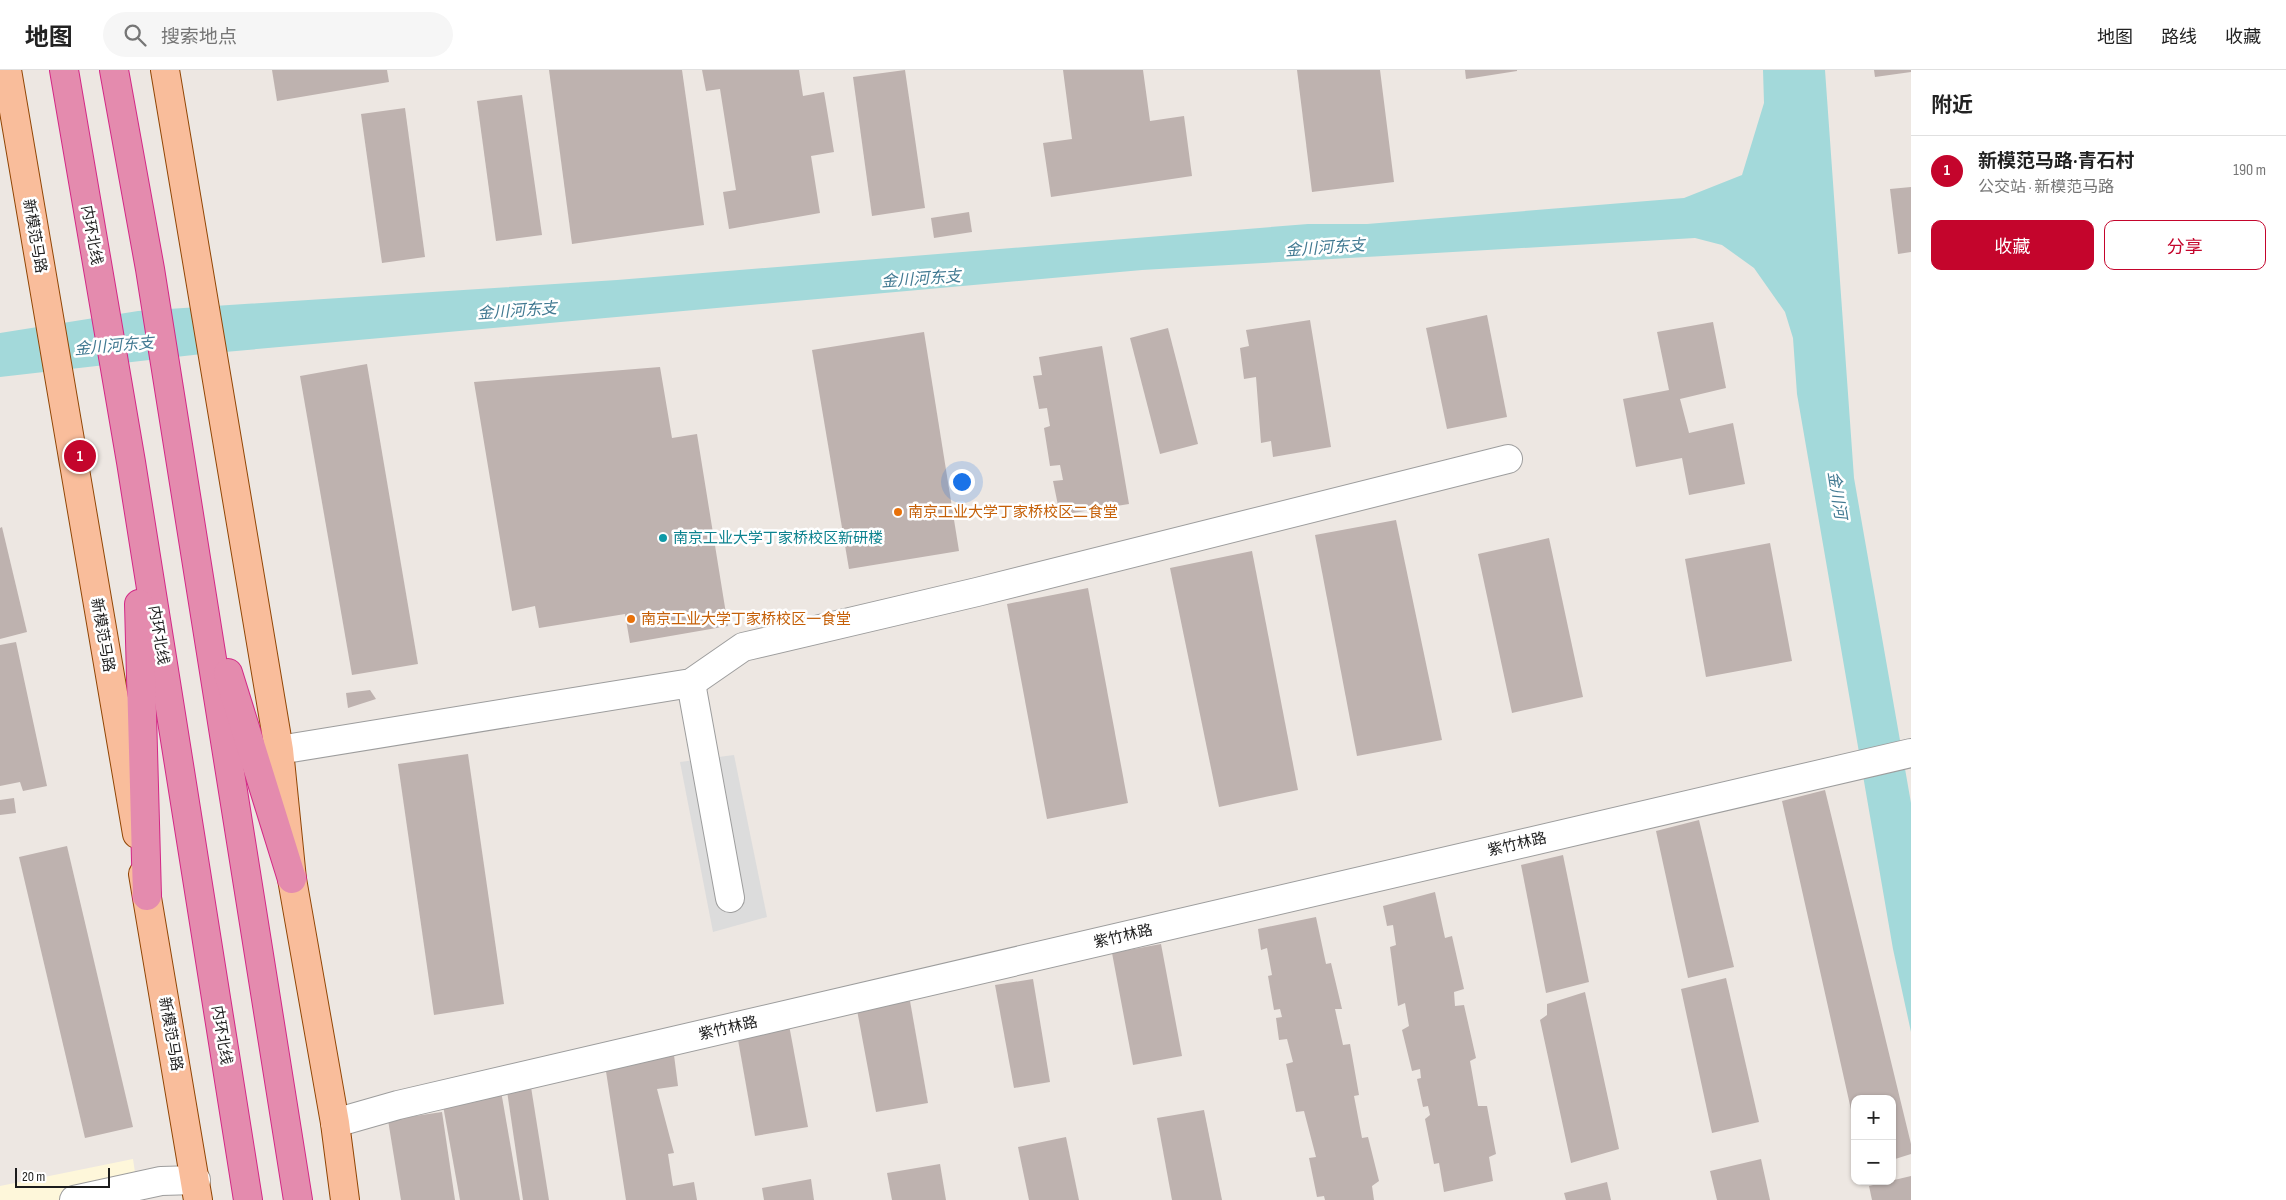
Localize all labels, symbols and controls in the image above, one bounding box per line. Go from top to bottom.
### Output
search box [103,12,453,57]
icon: search [121,21,149,49]
text: 地图 [25,23,73,52]
text: 搜索地点 [161,26,237,49]
text: 地图 [2097,27,2133,48]
text: 路线 [2161,27,2197,48]
text: 收藏 [2225,27,2261,48]
text: 附近 [1931,93,1973,118]
text: 新模范马路·青石村 [1978,150,2135,173]
text: 1 [1944,161,1950,180]
text: 190 m [2233,161,2266,180]
text: 公交站 · 新模范马路 [1978,178,2114,197]
street label: 新模范马路 [19,197,50,275]
street label: 内环北线 [77,204,106,266]
button: 收藏 [1931,220,2094,270]
button: 分享 [2104,220,2266,270]
water label: 金川河东支 [1285,236,1368,261]
water label: 金川河东支 [881,267,964,292]
water label: 金川河东支 [477,299,560,324]
water label: 金川河东支 [73,333,157,359]
pin: 1 [64,437,96,475]
your location [949,469,975,495]
water label: 金川河 [1823,470,1850,523]
place label: 南京工业大学丁家桥校区二食堂 [908,503,1118,522]
marker: 南京工业大学丁家桥校区二食堂 [892,506,904,518]
place label: 南京工业大学丁家桥校区新研楼 [673,529,883,548]
marker: 南京工业大学丁家桥校区新研楼 [657,532,669,544]
street label: 新模范马路 [87,596,118,674]
street label: 内环北线 [144,604,173,666]
place label: 南京工业大学丁家桥校区一食堂 [641,610,851,629]
marker: 南京工业大学丁家桥校区一食堂 [625,613,637,625]
street label: 紫竹林路 [1486,828,1548,860]
street label: 紫竹林路 [1092,920,1154,952]
street label: 新模范马路 [155,995,186,1073]
street label: 内环北线 [207,1004,236,1066]
street label: 紫竹林路 [697,1012,759,1044]
map controls [1851,1095,1896,1185]
button: + [1851,1095,1896,1140]
button: − [1851,1140,1896,1185]
scale bar [15,1165,110,1188]
text: 20 m [22,1168,45,1185]

